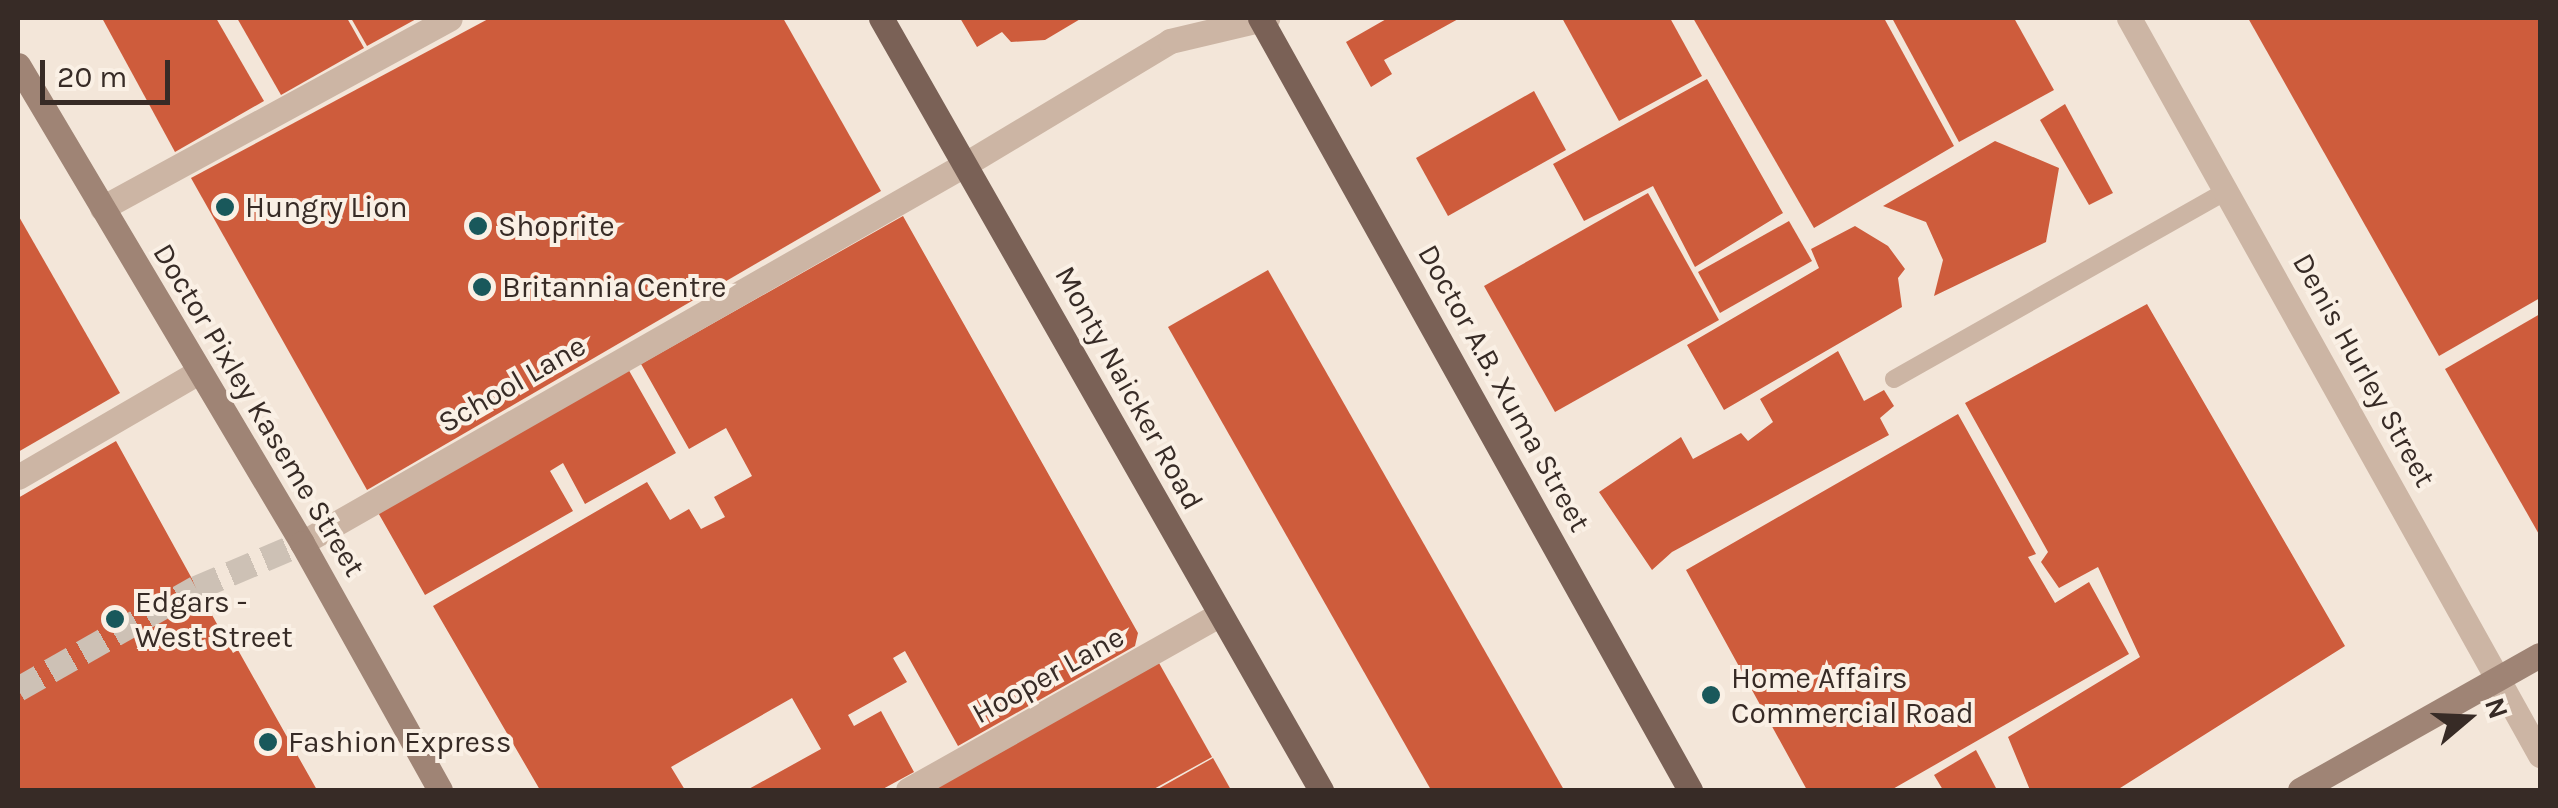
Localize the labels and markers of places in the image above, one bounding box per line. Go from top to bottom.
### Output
place label: Hungry Lion [245,189,408,225]
marker: Hungry Lion [214,196,236,218]
place label: Shoprite [498,208,615,244]
marker: Shoprite [467,215,489,237]
place label: Britannia Centre [502,269,726,305]
marker: Britannia Centre [471,276,493,298]
place label: Edgars - West Street [135,584,293,654]
marker: Edgars - West Street [104,608,126,630]
place label: Home Affairs Commercial Road [1731,660,1974,730]
marker: Home Affairs Commercial Road [1700,684,1722,706]
place label: Fashion Express [288,724,511,760]
marker: Fashion Express [257,731,279,753]

